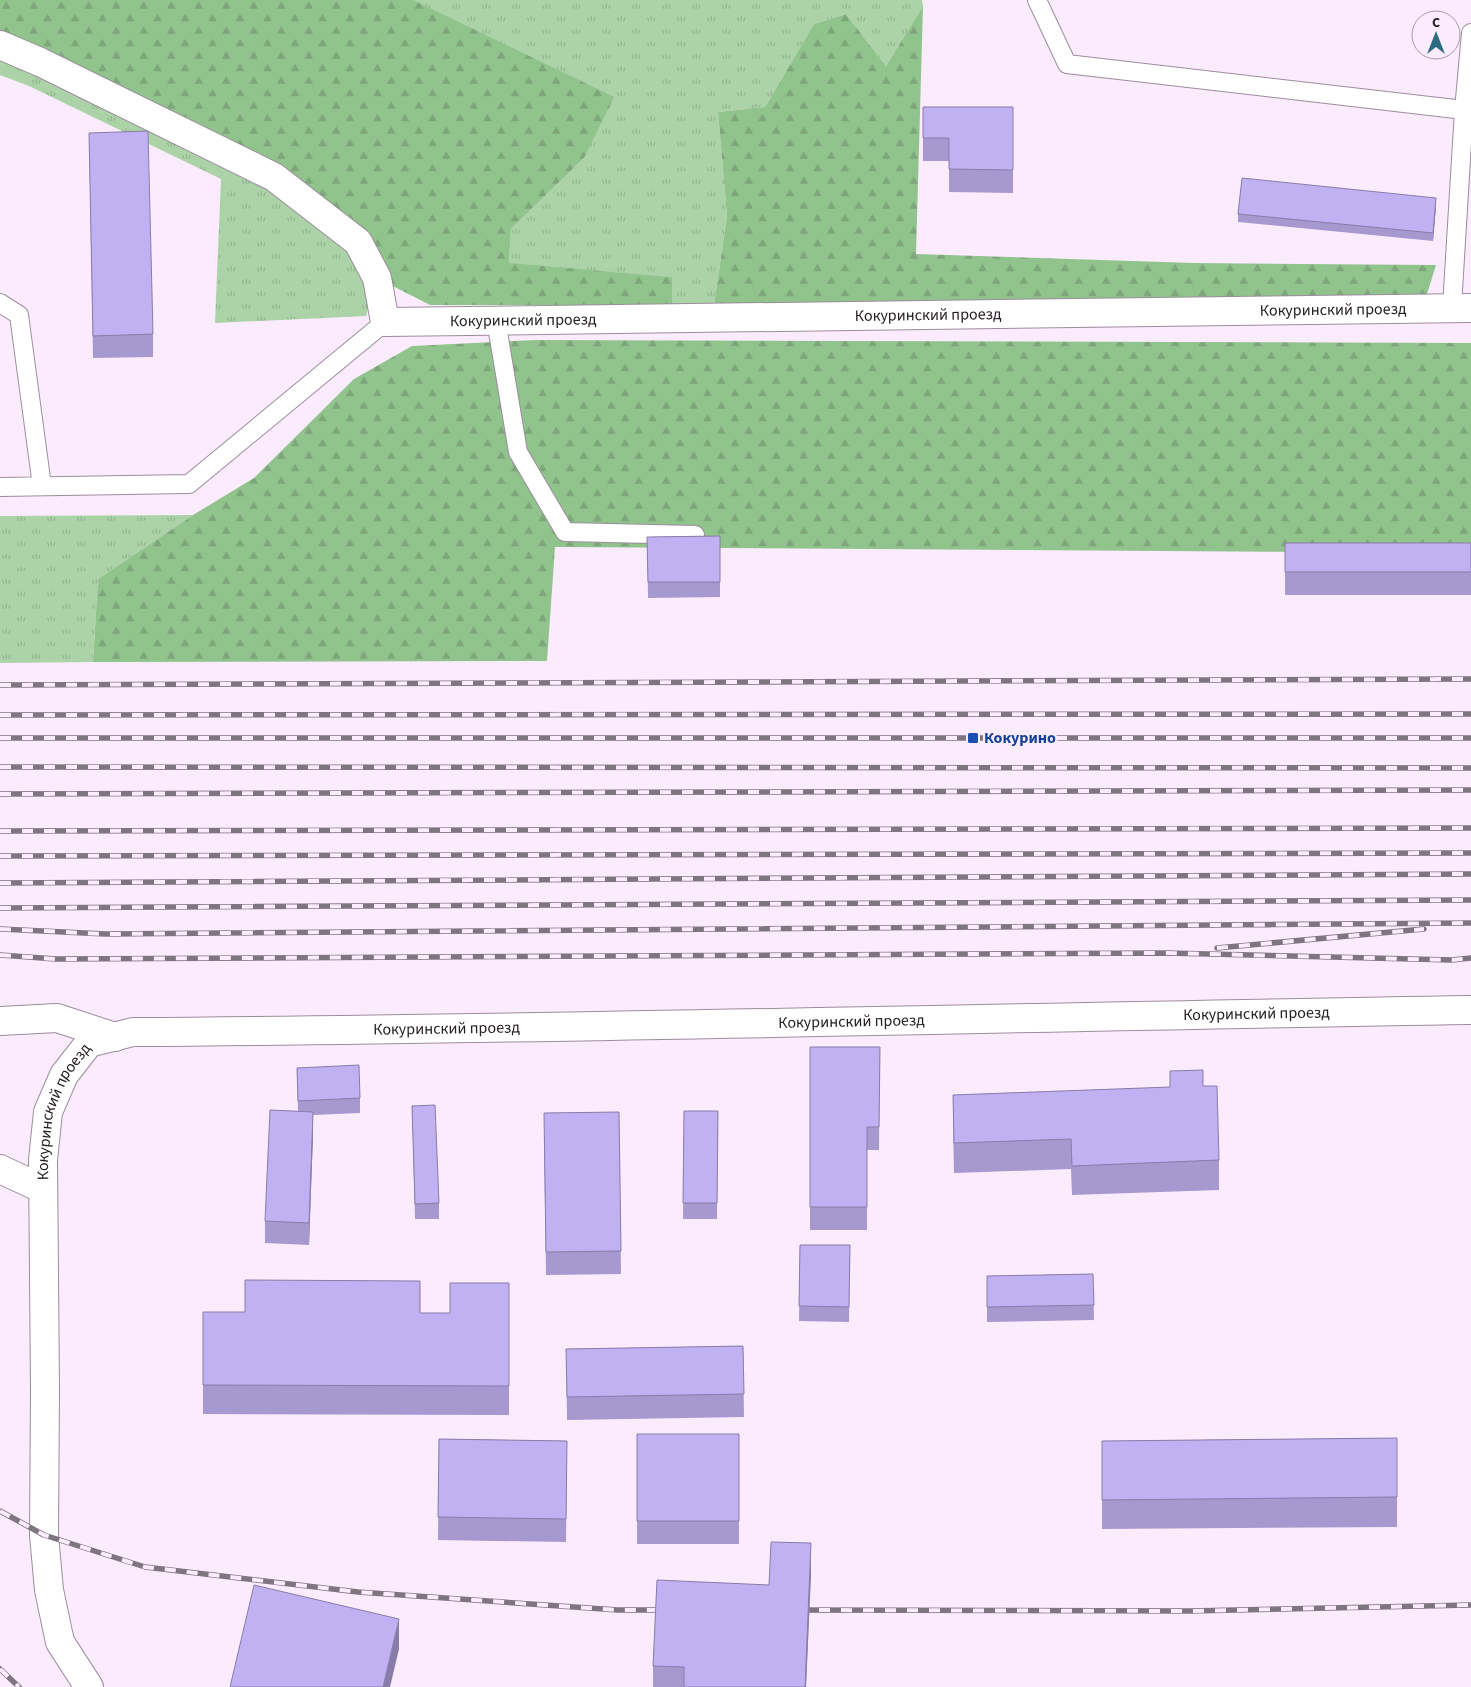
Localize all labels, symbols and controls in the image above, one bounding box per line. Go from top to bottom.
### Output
north arrow [1411,10,1461,60]
text: С [1432,13,1440,33]
street label: Кокуринский проезд [1260,298,1407,322]
street label: Кокуринский проезд [855,303,1002,327]
street label: Кокуринский проезд [450,308,597,332]
place label: Кокурино [984,727,1056,749]
marker: Кокурино [966,731,980,745]
street label: Кокуринский проезд [1183,1001,1330,1026]
street label: Кокуринский проезд [778,1009,925,1034]
street label: Кокуринский проезд [373,1016,520,1041]
street label: Кокуринский проезд [32,1038,96,1180]

